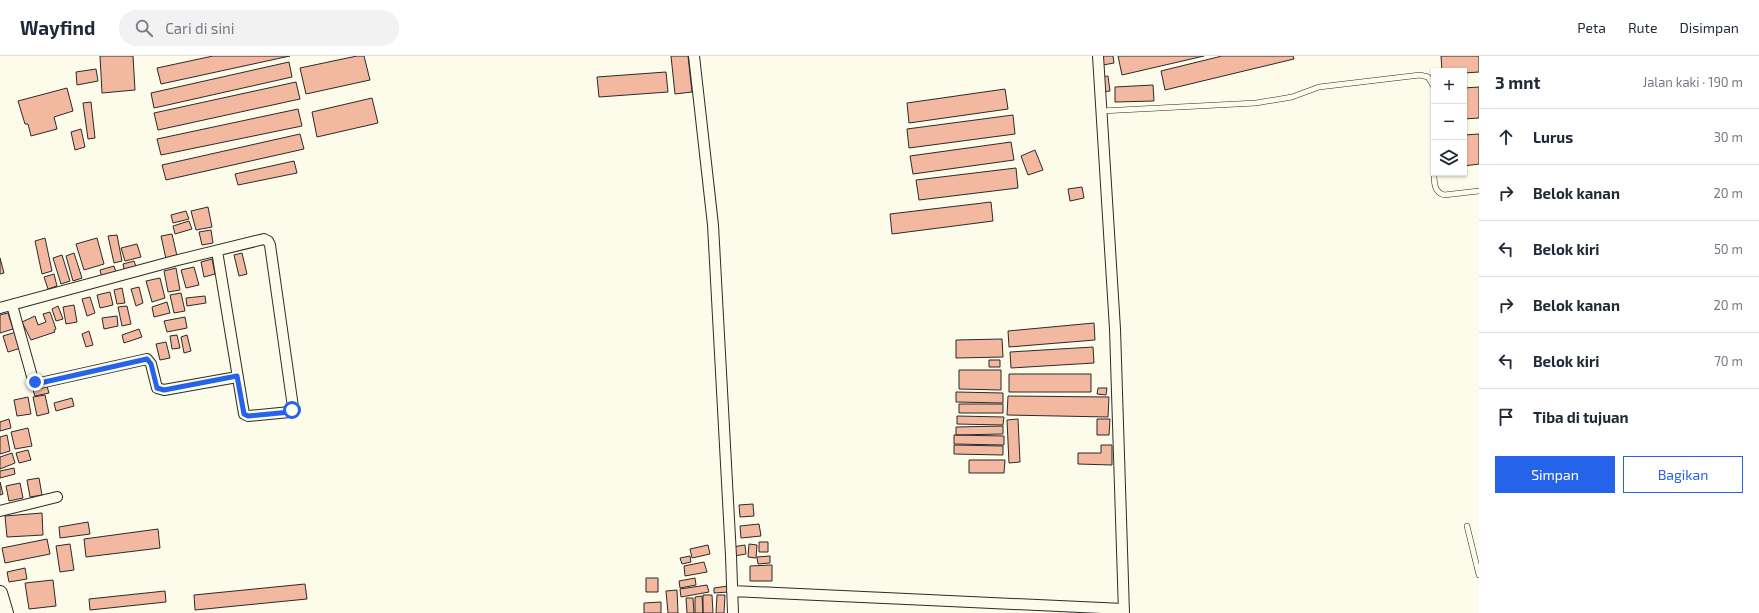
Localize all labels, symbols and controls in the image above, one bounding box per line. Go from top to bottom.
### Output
search box [119,10,399,46]
text: Wayfind [20,16,95,39]
icon: search [133,17,155,39]
text: Cari di sini [165,19,235,37]
text: Peta [1577,19,1606,36]
text: Rute [1628,19,1657,36]
text: Disimpan [1679,19,1739,36]
map controls [1431,68,1467,176]
button: + [1431,68,1467,104]
text: 3 mnt [1495,72,1540,92]
text: Jalan kaki · 190 m [1643,74,1743,90]
button: − [1431,104,1467,140]
icon: ahead [1495,126,1517,148]
text: Lurus [1533,128,1573,146]
text: 30 m [1714,129,1743,145]
button: layers [1431,140,1467,176]
icon: right [1495,182,1517,204]
text: Belok kanan [1533,184,1620,202]
text: 20 m [1714,185,1743,201]
icon: left [1495,238,1517,260]
text: Belok kiri [1533,240,1599,258]
text: 50 m [1714,241,1743,257]
icon: right [1495,294,1517,316]
text: Belok kanan [1533,296,1620,314]
text: 20 m [1714,297,1743,313]
icon: left [1495,350,1517,372]
text: Belok kiri [1533,352,1599,370]
text: 70 m [1714,353,1743,369]
route end [26,373,44,391]
route start [283,401,301,419]
icon: arrive [1495,406,1517,428]
text: Tiba di tujuan [1533,408,1629,426]
button: Simpan [1495,456,1615,493]
button: Bagikan [1623,456,1743,493]

